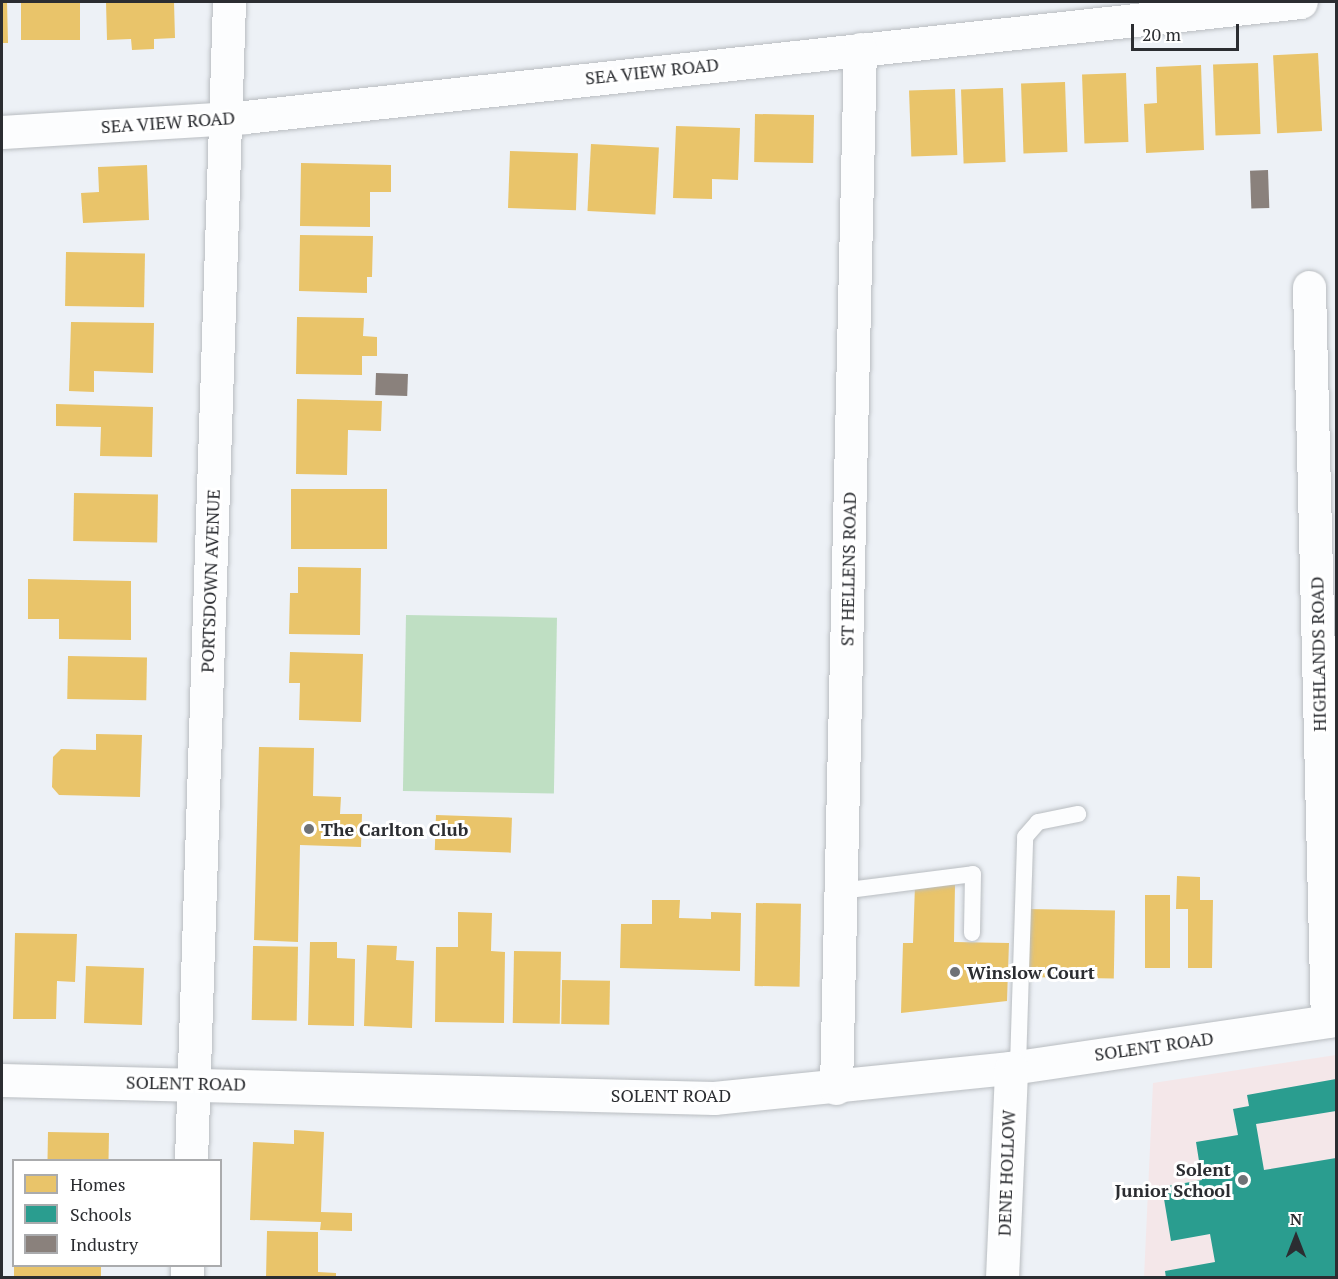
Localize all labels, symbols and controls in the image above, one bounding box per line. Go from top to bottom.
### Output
scale bar [1134,12,1242,50]
text: 20 m [1142,22,1181,46]
street label: SEA VIEW ROAD [584,53,720,89]
street label: SEA VIEW ROAD [100,107,236,137]
street label: PORTSDOWN AVENUE [196,489,224,673]
street label: ST HELLENS ROAD [836,492,860,646]
street label: HIGHLANDS ROAD [1306,576,1330,732]
place label: The Carlton Club [321,818,468,840]
marker: The Carlton Club [302,822,316,836]
place label: Winslow Court [967,961,1095,983]
marker: Winslow Court [948,965,962,979]
street label: SOLENT ROAD [1093,1027,1215,1065]
street label: SOLENT ROAD [126,1071,246,1095]
street label: SOLENT ROAD [611,1084,731,1106]
street label: DENE HOLLOW [993,1109,1019,1237]
legend [12,1159,222,1267]
place label: Solent Junior School [1115,1159,1231,1202]
text: Homes [70,1172,125,1196]
marker: Solent Junior School [1236,1173,1250,1187]
text: Schools [70,1202,132,1226]
north arrow [1266,1207,1326,1267]
text: N [1290,1208,1302,1230]
text: Industry [70,1232,138,1256]

